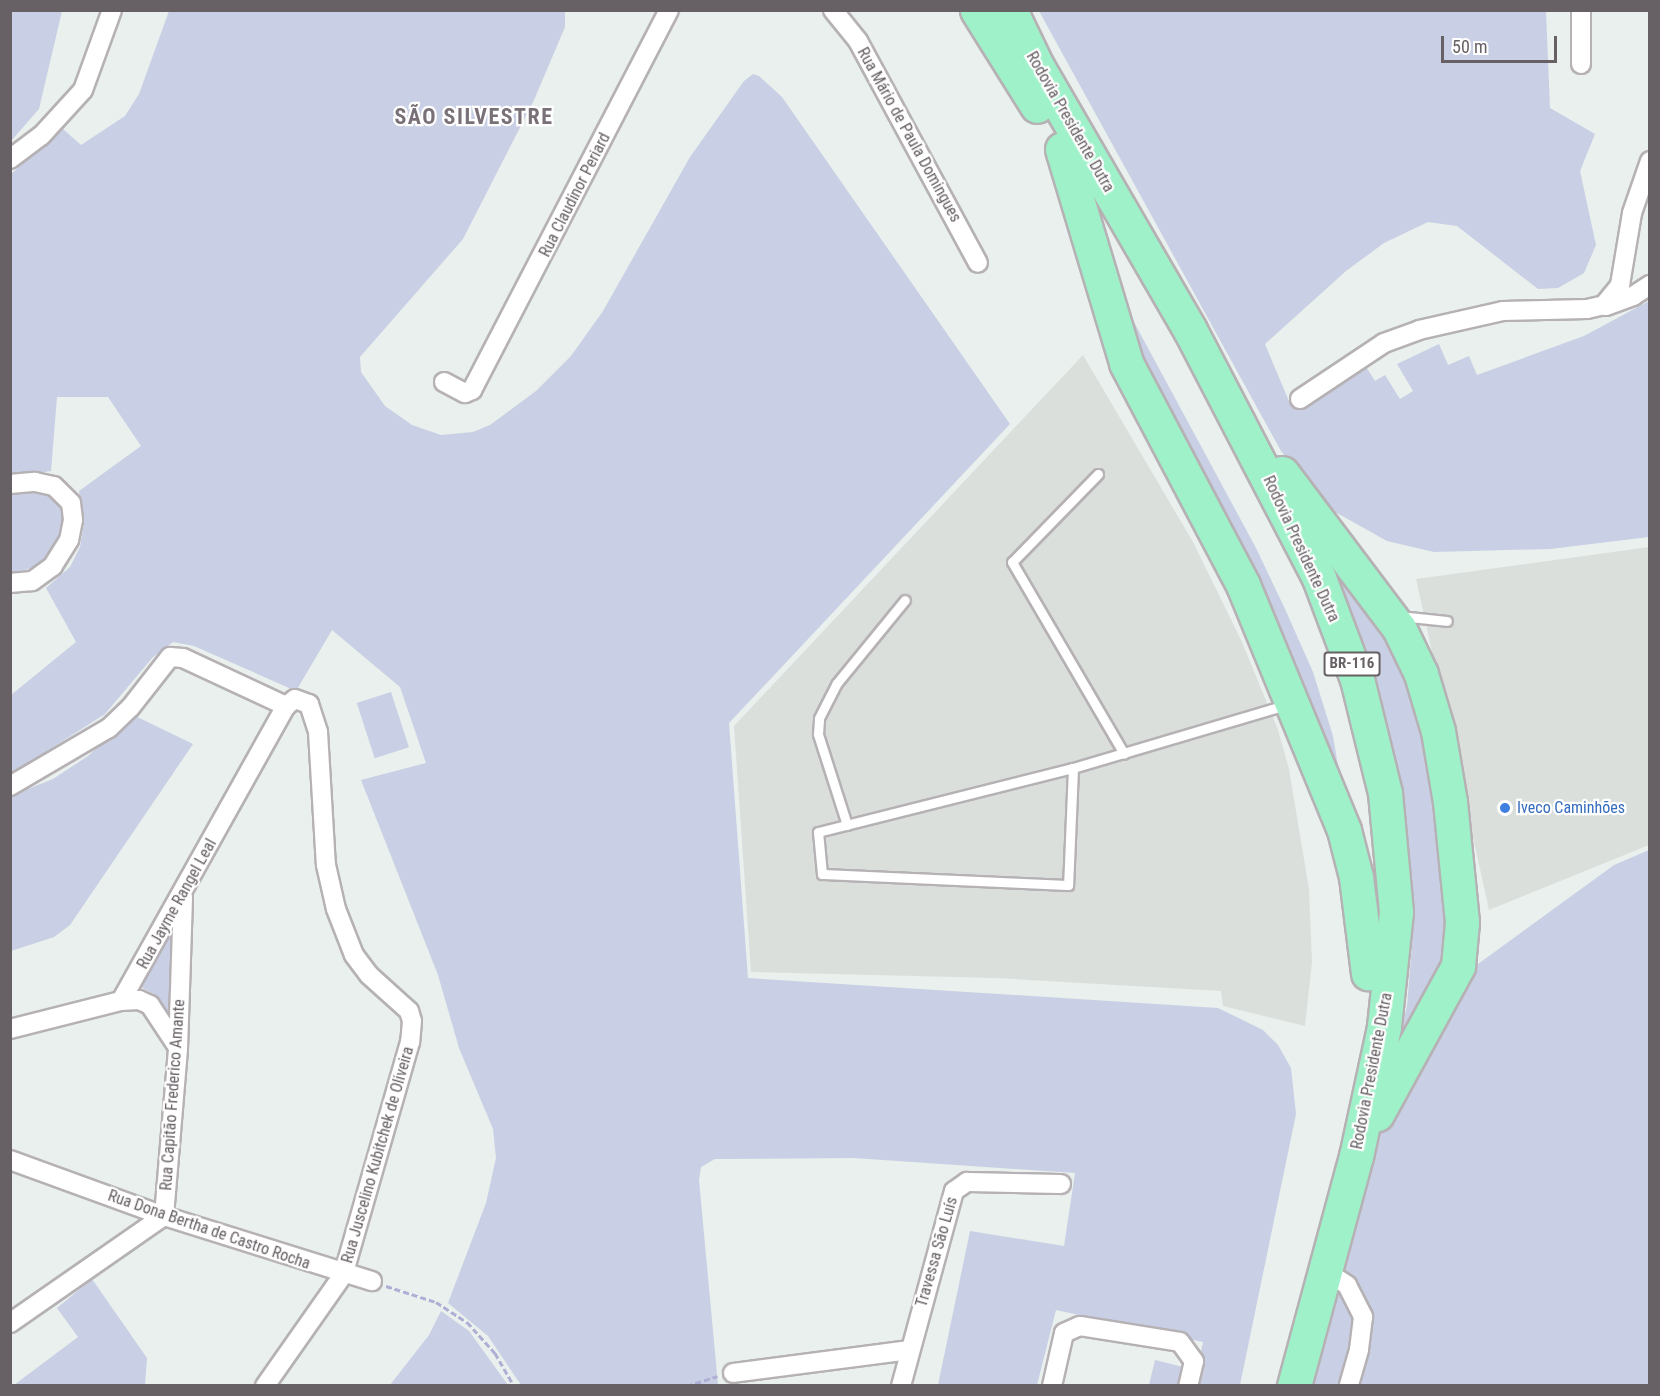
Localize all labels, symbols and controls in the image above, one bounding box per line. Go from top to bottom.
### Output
scale bar [1444,24,1560,62]
text: 50 m [1452,36,1487,57]
street label: Rua Mário de Paula Domingues [853,44,965,226]
street label: Rodovia Presidente Dutra [1022,48,1118,196]
district label: SÃO SILVESTRE [394,104,554,130]
street label: Rua Claudinor Periard [535,130,615,260]
street label: Rodovia Presidente Dutra [1259,473,1343,625]
road number: BR-116 [1324,652,1380,676]
place label: Iveco Caminhões [1517,798,1625,818]
marker: Iveco Caminhões [1498,801,1512,815]
street label: Rua Jayme Rangel Leal [133,836,221,972]
street label: Rodovia Presidente Dutra [1347,991,1397,1151]
street label: Rua Capitão Frederico Amante [157,999,189,1191]
street label: Rua Juscelino Kubitchek de Oliveira [338,1045,418,1265]
street label: Rua Dona Bertha de Castro Rocha [105,1186,313,1274]
street label: Travessa São Luís [912,1195,962,1309]

